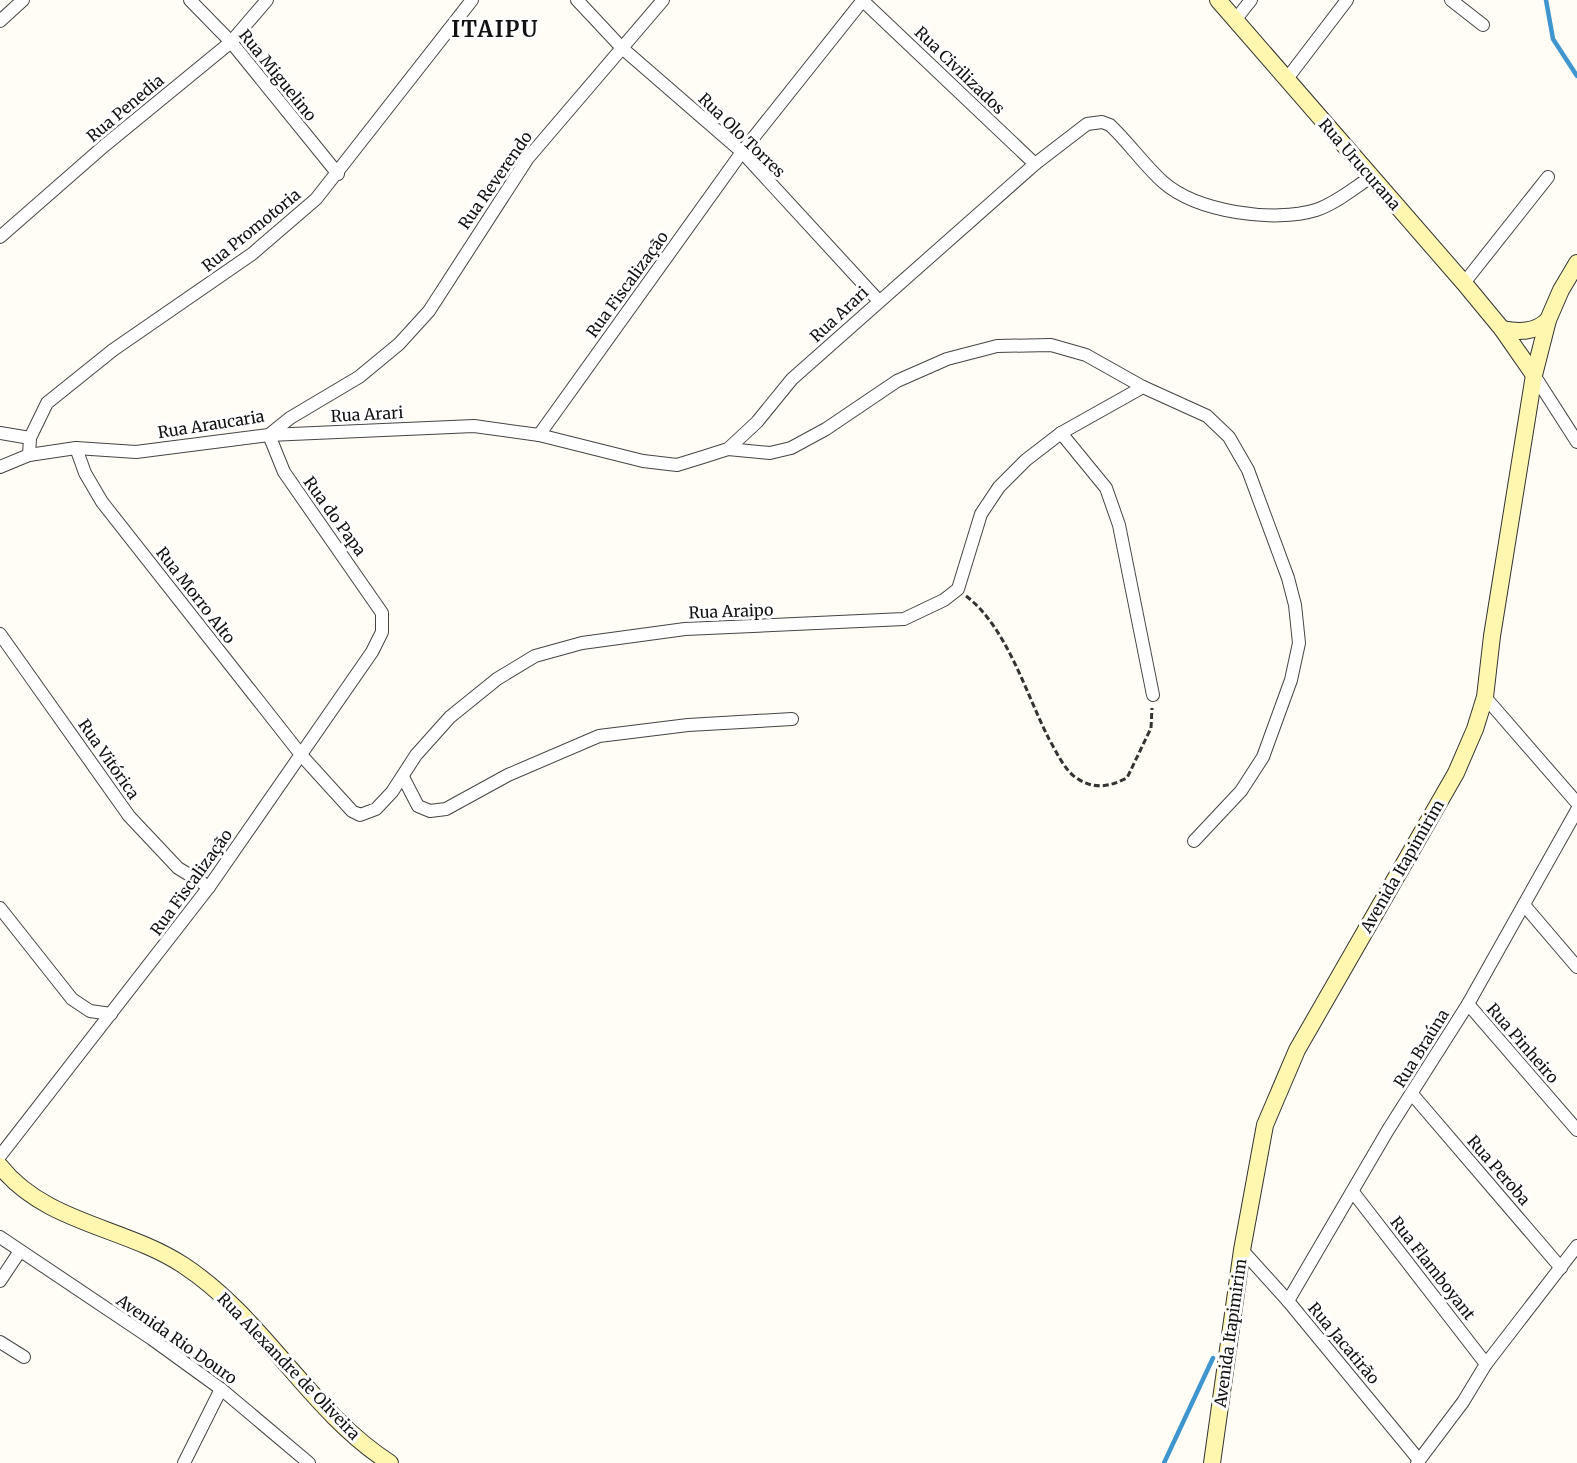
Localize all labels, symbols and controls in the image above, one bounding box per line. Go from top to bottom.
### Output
district label: ITAIPU [451,15,539,43]
street label: Rua Civilizados [911,22,1009,118]
street label: Rua Miguelino [235,25,321,125]
street label: Rua Penedia [82,70,168,146]
street label: Rua Olo Torres [694,89,790,182]
street label: Rua Urucurana [1315,114,1405,214]
street label: Rua Reverendo [454,127,536,233]
street label: Rua Promotoria [198,184,305,276]
street label: Rua Fiscalização [582,227,672,341]
street label: Rua Arari [806,282,872,346]
street label: Rua Arari [330,402,404,426]
street label: Rua Araucaria [156,406,266,442]
street label: Rua do Papa [300,472,371,560]
street label: Rua Morro Alto [152,543,240,647]
street label: Rua Araipo [688,600,774,622]
street label: Rua Vitórica [74,715,144,803]
street label: Avenida Itapimirim [1355,796,1448,937]
street label: Rua Fiscalização [146,825,236,939]
street label: Rua Pinheiro [1483,999,1563,1087]
street label: Rua Braúna [1389,1005,1453,1091]
street label: Rua Peroba [1463,1131,1535,1209]
street label: Rua Flamboyant [1386,1212,1480,1324]
street label: Avenida Itapimirim [1210,1257,1250,1410]
street label: Rua Alexandre de Oliveira [213,1288,365,1444]
street label: Avenida Rio Douro [112,1289,241,1388]
street label: Rua Jacatirão [1304,1298,1384,1388]

